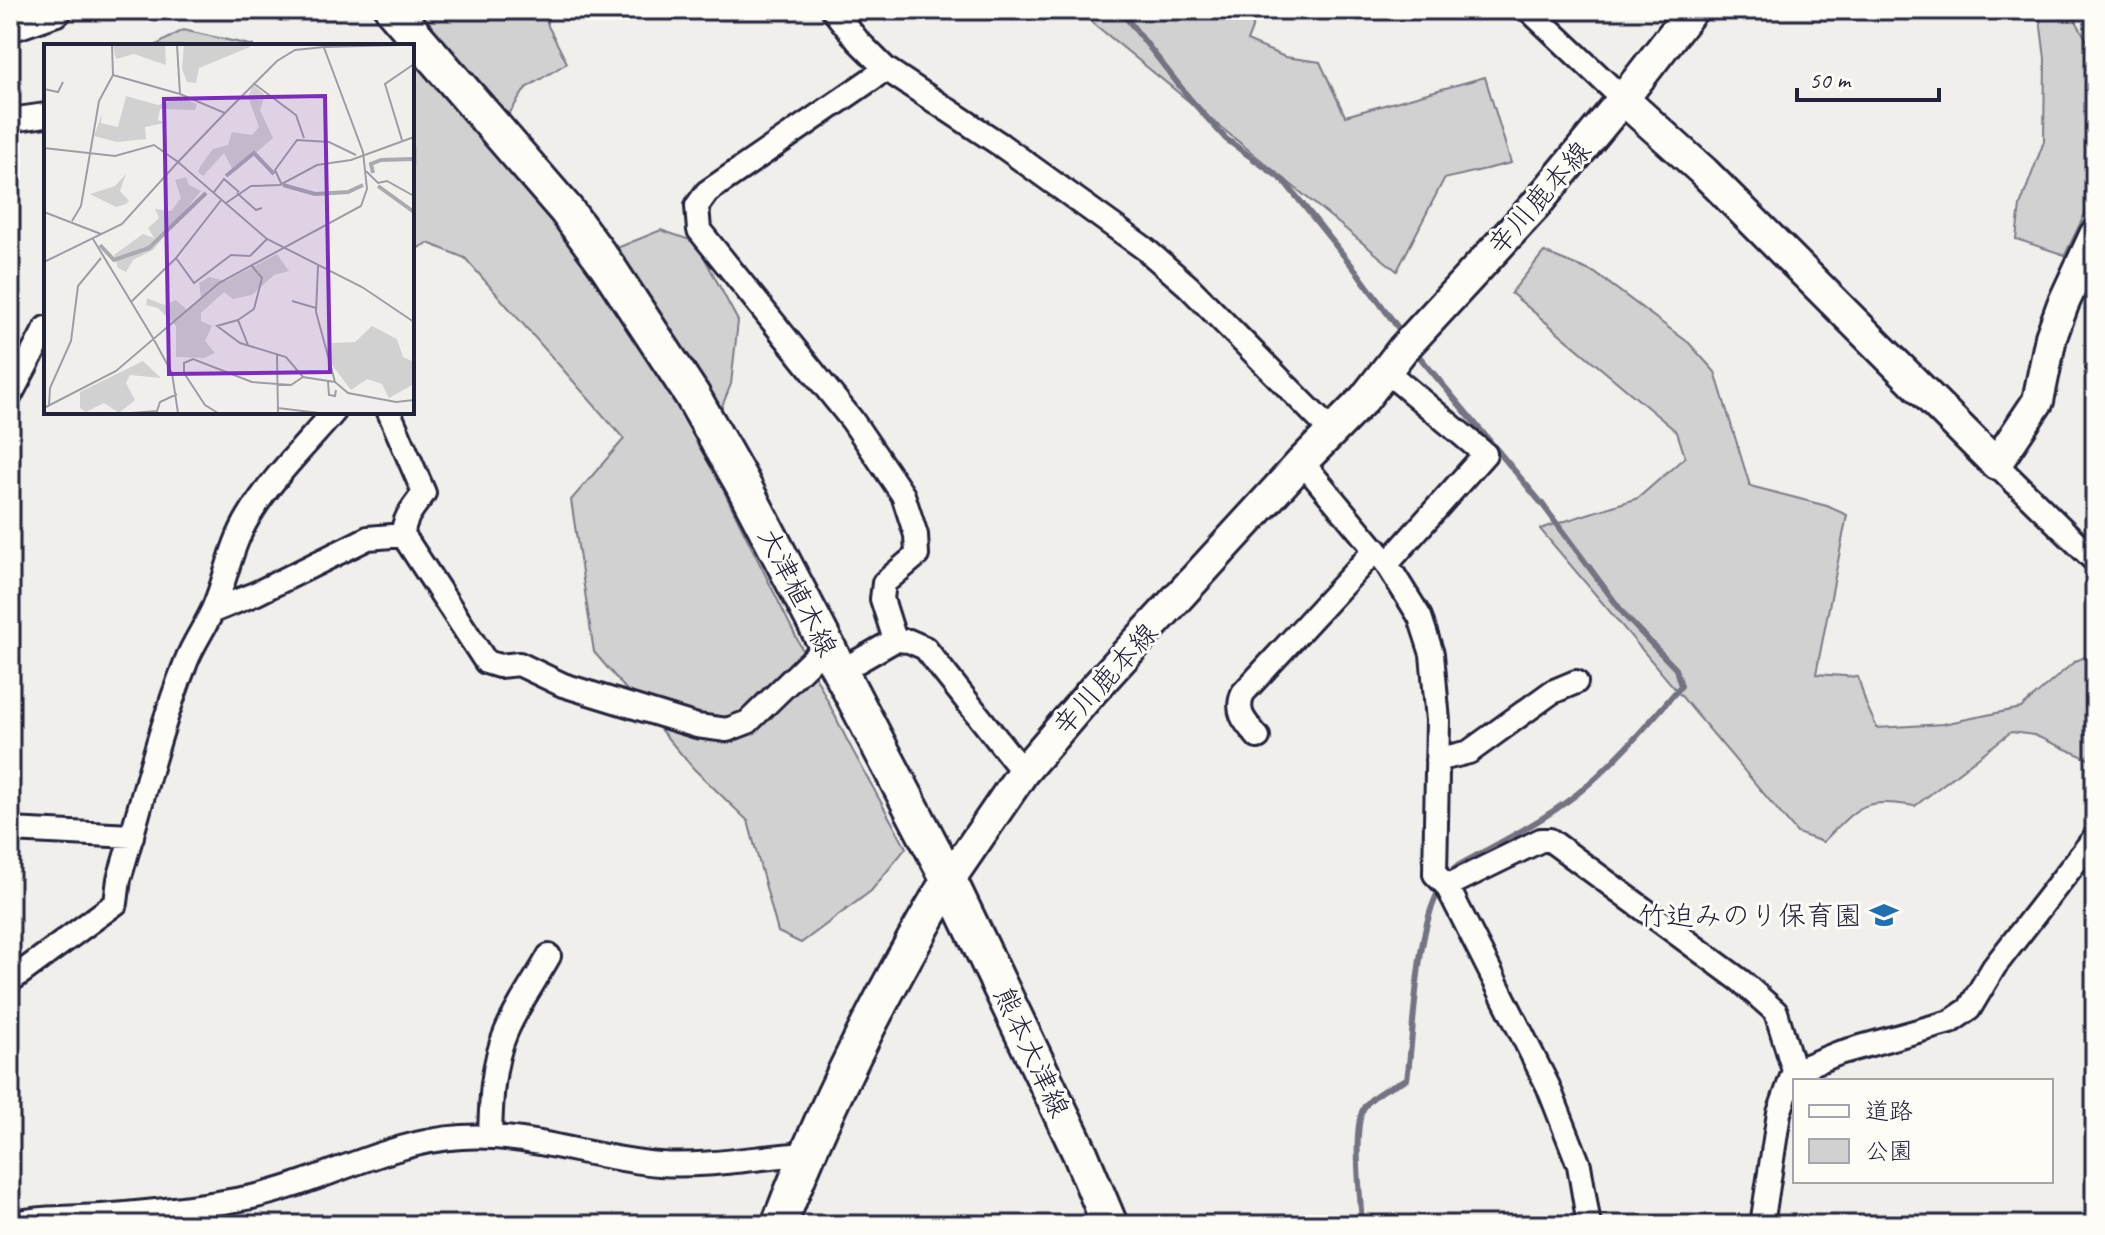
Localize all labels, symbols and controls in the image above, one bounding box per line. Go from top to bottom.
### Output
inset map [44,44,414,414]
scale bar [1797,52,1939,102]
text: 50 m [1809,65,1852,95]
street label: 辛川鹿本線 [1480,134,1598,262]
street label: 大津植木線 [751,522,845,662]
street label: 辛川鹿本線 [1045,615,1165,743]
place label: 竹迫みのり保育園 [1638,898,1862,933]
school or university icon: 竹迫みのり保育園 [1869,900,1899,930]
street label: 熊本大津線 [987,981,1077,1123]
legend [1793,1079,2053,1183]
text: 道路 [1865,1096,1913,1126]
text: 公園 [1865,1136,1913,1166]

